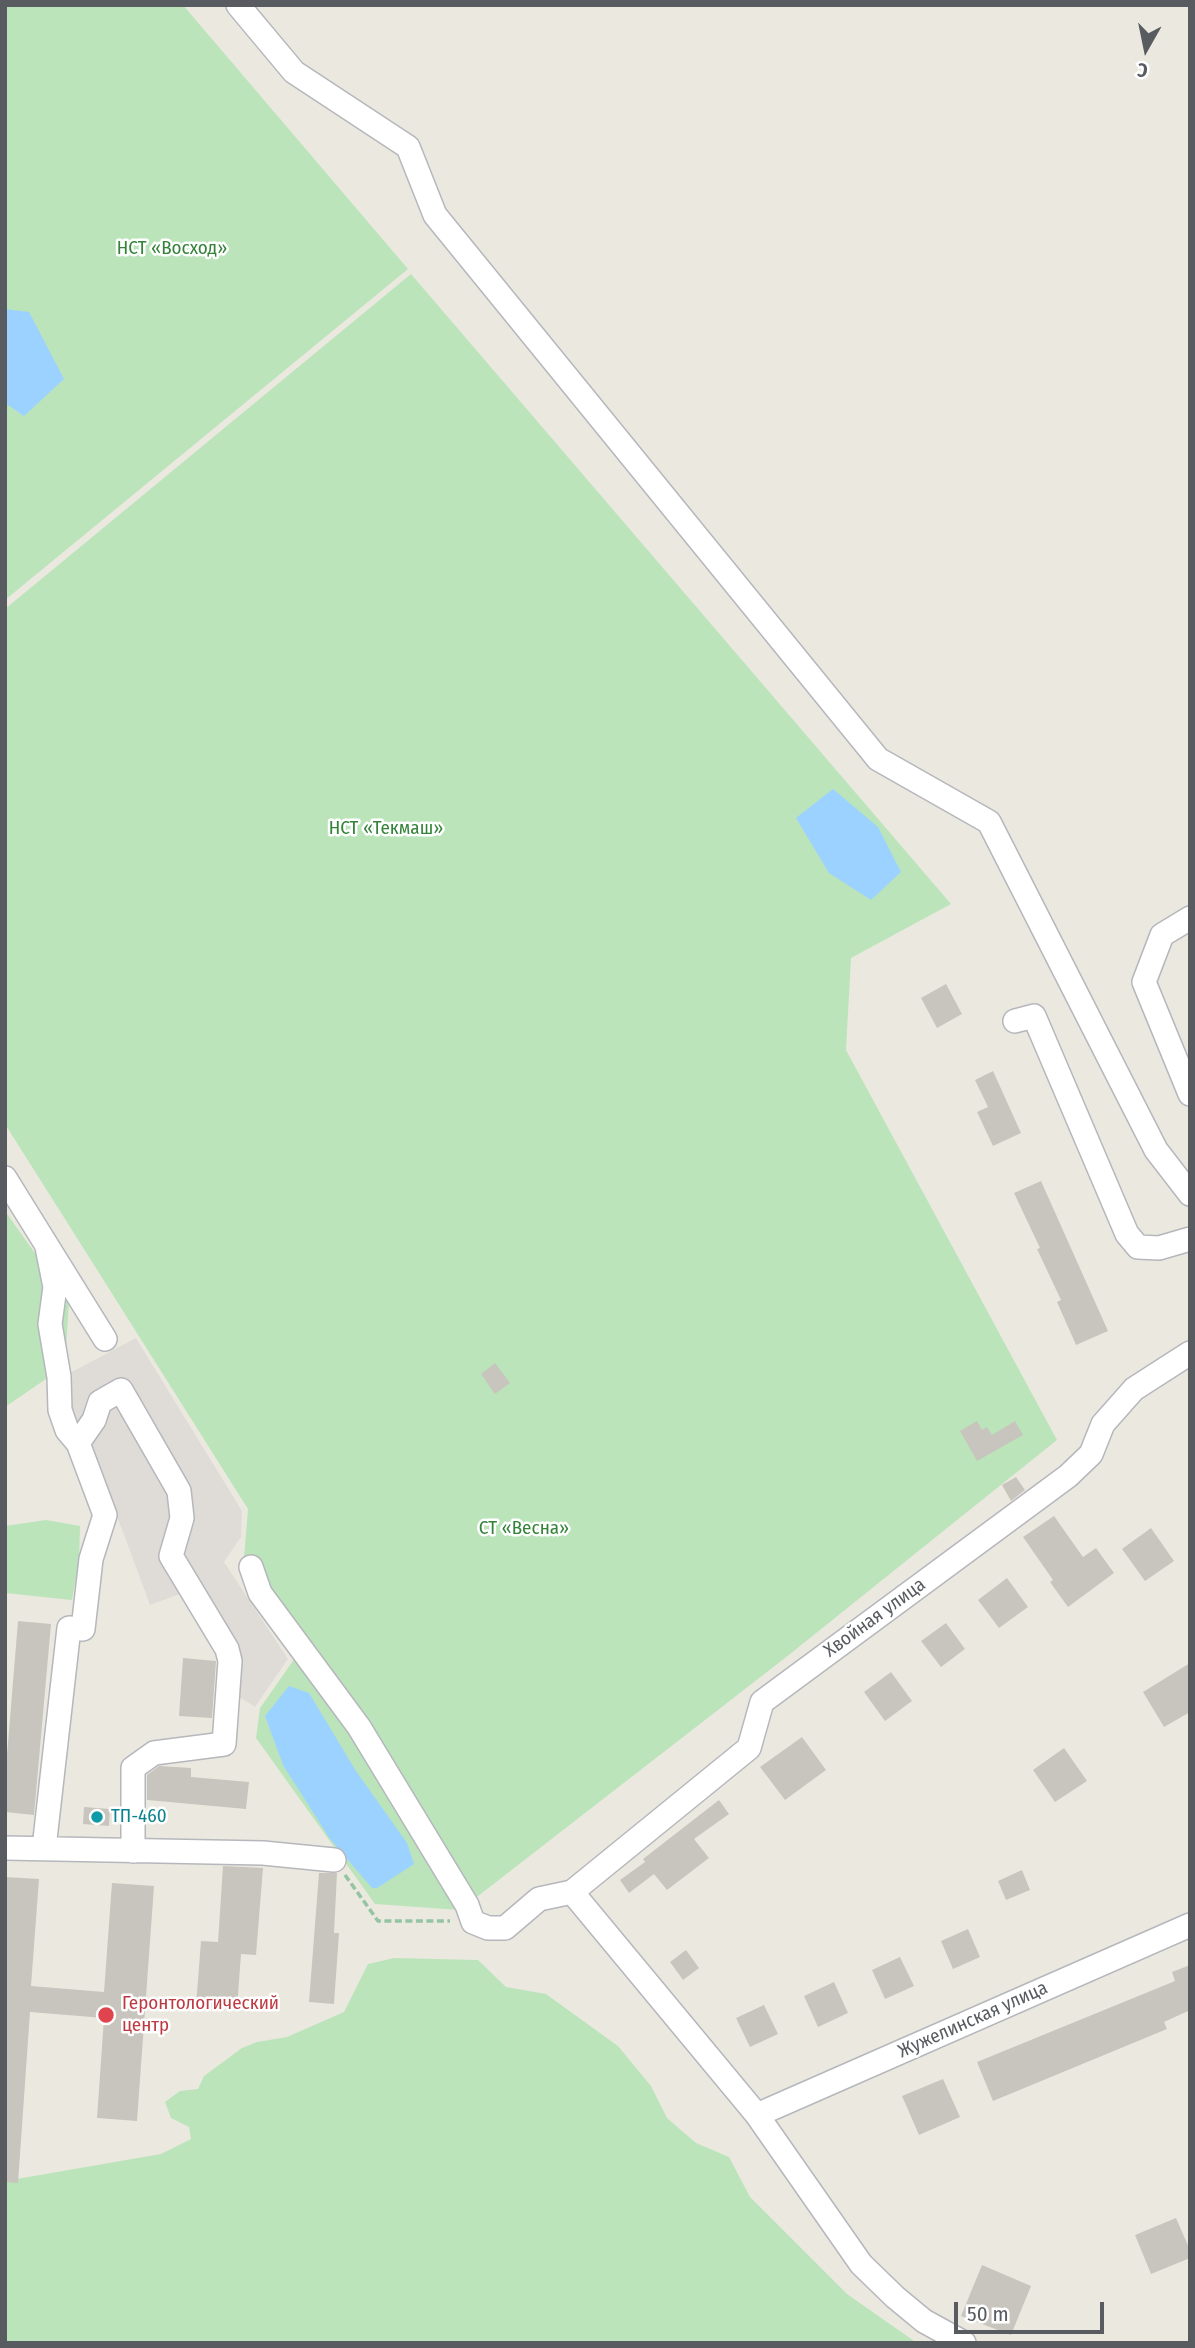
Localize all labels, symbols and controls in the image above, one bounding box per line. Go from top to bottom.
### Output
north arrow [1111,14,1181,84]
text: С [1136,58,1149,82]
park label: НСТ «Восход» [117,238,227,260]
park label: НСТ «Текмаш» [329,818,443,840]
park label: СТ «Весна» [479,1518,569,1540]
street label: Хвойная улица [820,1574,930,1662]
place label: ТП-460 [111,1806,167,1828]
marker: ТП-460 [89,1809,105,1825]
street label: Жужелинская улица [895,1977,1051,2063]
place label: Геронтологический центр [122,1993,279,2037]
marker: Геронтологический центр [96,2005,116,2025]
scale bar [957,2288,1108,2332]
text: 50 m [967,2301,1009,2327]

